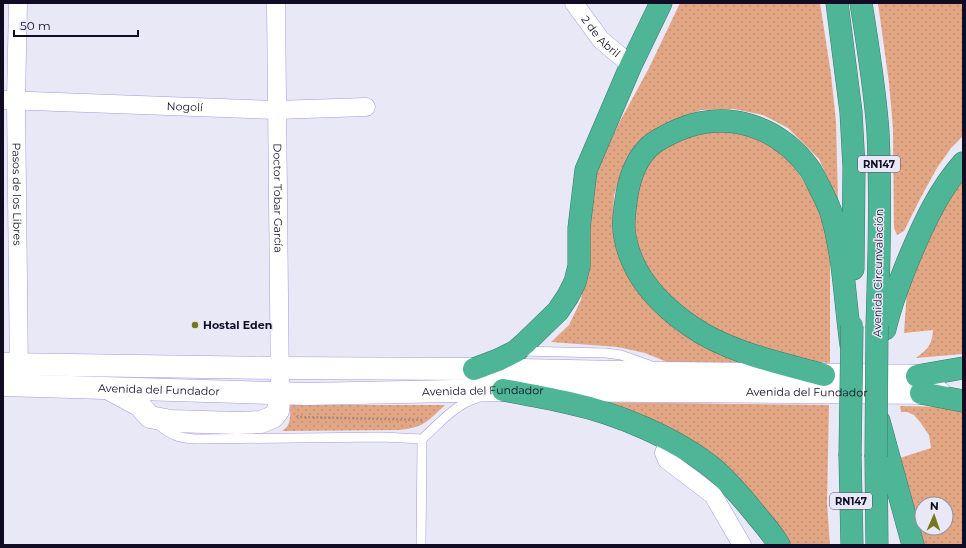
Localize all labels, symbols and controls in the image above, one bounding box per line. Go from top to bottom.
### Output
scale bar [14,12,138,38]
street label: 2 de Abril [578,13,623,60]
text: 50 m [20,18,51,33]
street label: Nogolí [167,99,204,114]
street label: Pasos de los Libres [9,142,25,246]
street label: Doctor Tobar García [270,143,286,253]
road number: RN147 [858,156,900,172]
street label: Avenida Circunvalación [870,209,886,337]
place label: Hostal Eden [203,318,272,332]
marker: Hostal Eden [190,320,200,330]
street label: Avenida del Fundador [98,381,220,398]
street label: Avenida del Fundador [422,383,544,399]
street label: Avenida del Fundador [746,385,868,400]
road number: RN147 [830,493,872,509]
north arrow [914,496,954,536]
text: N [930,499,939,513]

